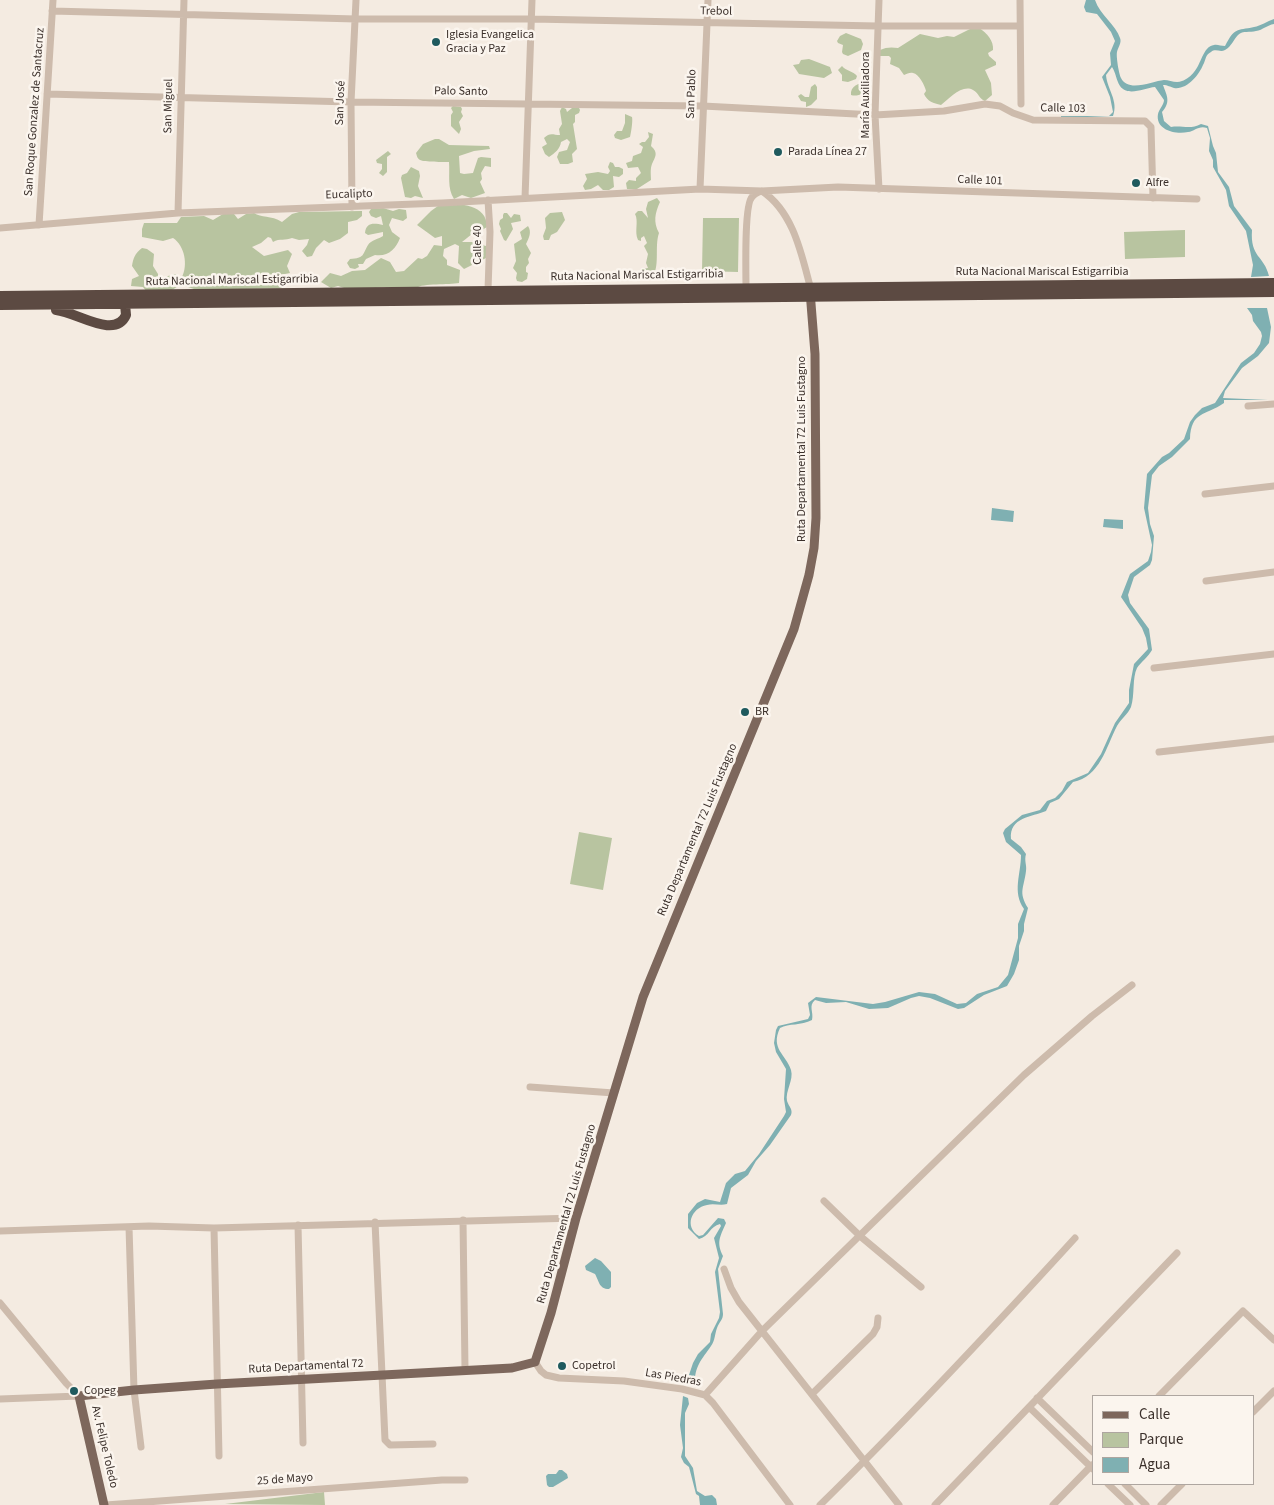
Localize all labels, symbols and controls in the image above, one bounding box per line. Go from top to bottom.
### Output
street label: Trebol [700,5,732,19]
street label: San Roque Gonzalez de Santacruz [22,27,48,197]
place label: Iglesia Evangelica Gracia y Paz [446,28,534,56]
marker: Iglesia Evangelica Gracia y Paz [430,36,442,48]
street label: María Auxiliadora [859,52,873,138]
street label: San Pablo [684,69,700,119]
street label: San Miguel [161,79,177,133]
street label: San José [333,80,349,126]
street label: Palo Santo [434,84,488,100]
street label: Calle 103 [1040,101,1086,117]
place label: Parada Línea 27 [788,145,867,159]
marker: Parada Línea 27 [772,146,784,158]
street label: Calle 101 [957,173,1003,189]
place label: Alfre [1146,176,1169,190]
marker: Alfre [1130,177,1142,189]
street label: Eucalipto [325,187,373,203]
street label: Calle 40 [471,225,485,265]
street label: Ruta Nacional Mariscal Estigarribia [955,265,1129,279]
street label: Ruta Nacional Mariscal Estigarribia [550,267,724,285]
street label: Ruta Nacional Mariscal Estigarribia [145,272,319,290]
street label: Ruta Departamental 72 Luis Fustagno [795,356,809,542]
place label: BR [755,705,769,719]
marker: BR [739,706,751,718]
street label: Ruta Departamental 72 Luis Fustagno [655,741,741,919]
street label: Ruta Departamental 72 Luis Fustagno [534,1123,600,1305]
street label: Ruta Departamental 72 [248,1357,364,1377]
place label: Copetrol [572,1359,616,1373]
marker: Copetrol [556,1360,568,1372]
street label: Las Piedras [644,1366,702,1390]
place label: Copeg [84,1384,116,1398]
marker: Copeg [68,1385,80,1397]
legend [1092,1395,1254,1485]
street label: Av. Felipe Toledo [88,1404,120,1490]
text: Calle [1139,1404,1170,1425]
text: Parque [1139,1429,1183,1450]
text: Agua [1139,1454,1170,1475]
street label: 25 de Mayo [256,1471,314,1489]

